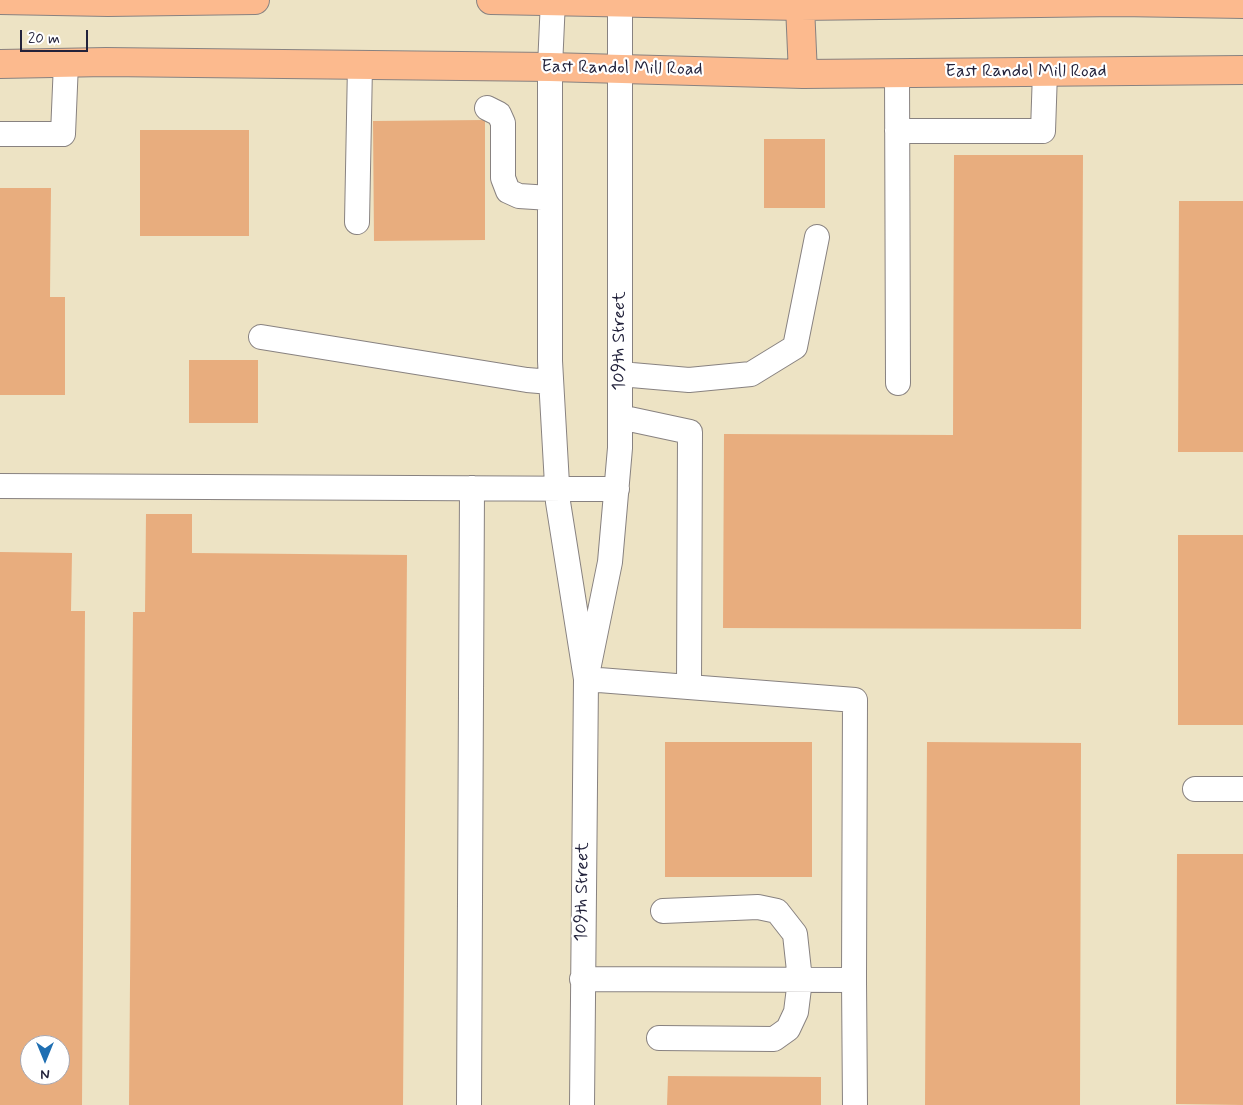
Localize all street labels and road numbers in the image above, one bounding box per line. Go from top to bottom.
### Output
street label: East Randol Mill Road [541,57,703,81]
street label: East Randol Mill Road [945,61,1107,83]
street label: 109th Street [609,291,631,391]
street label: 109th Street [571,842,595,942]

